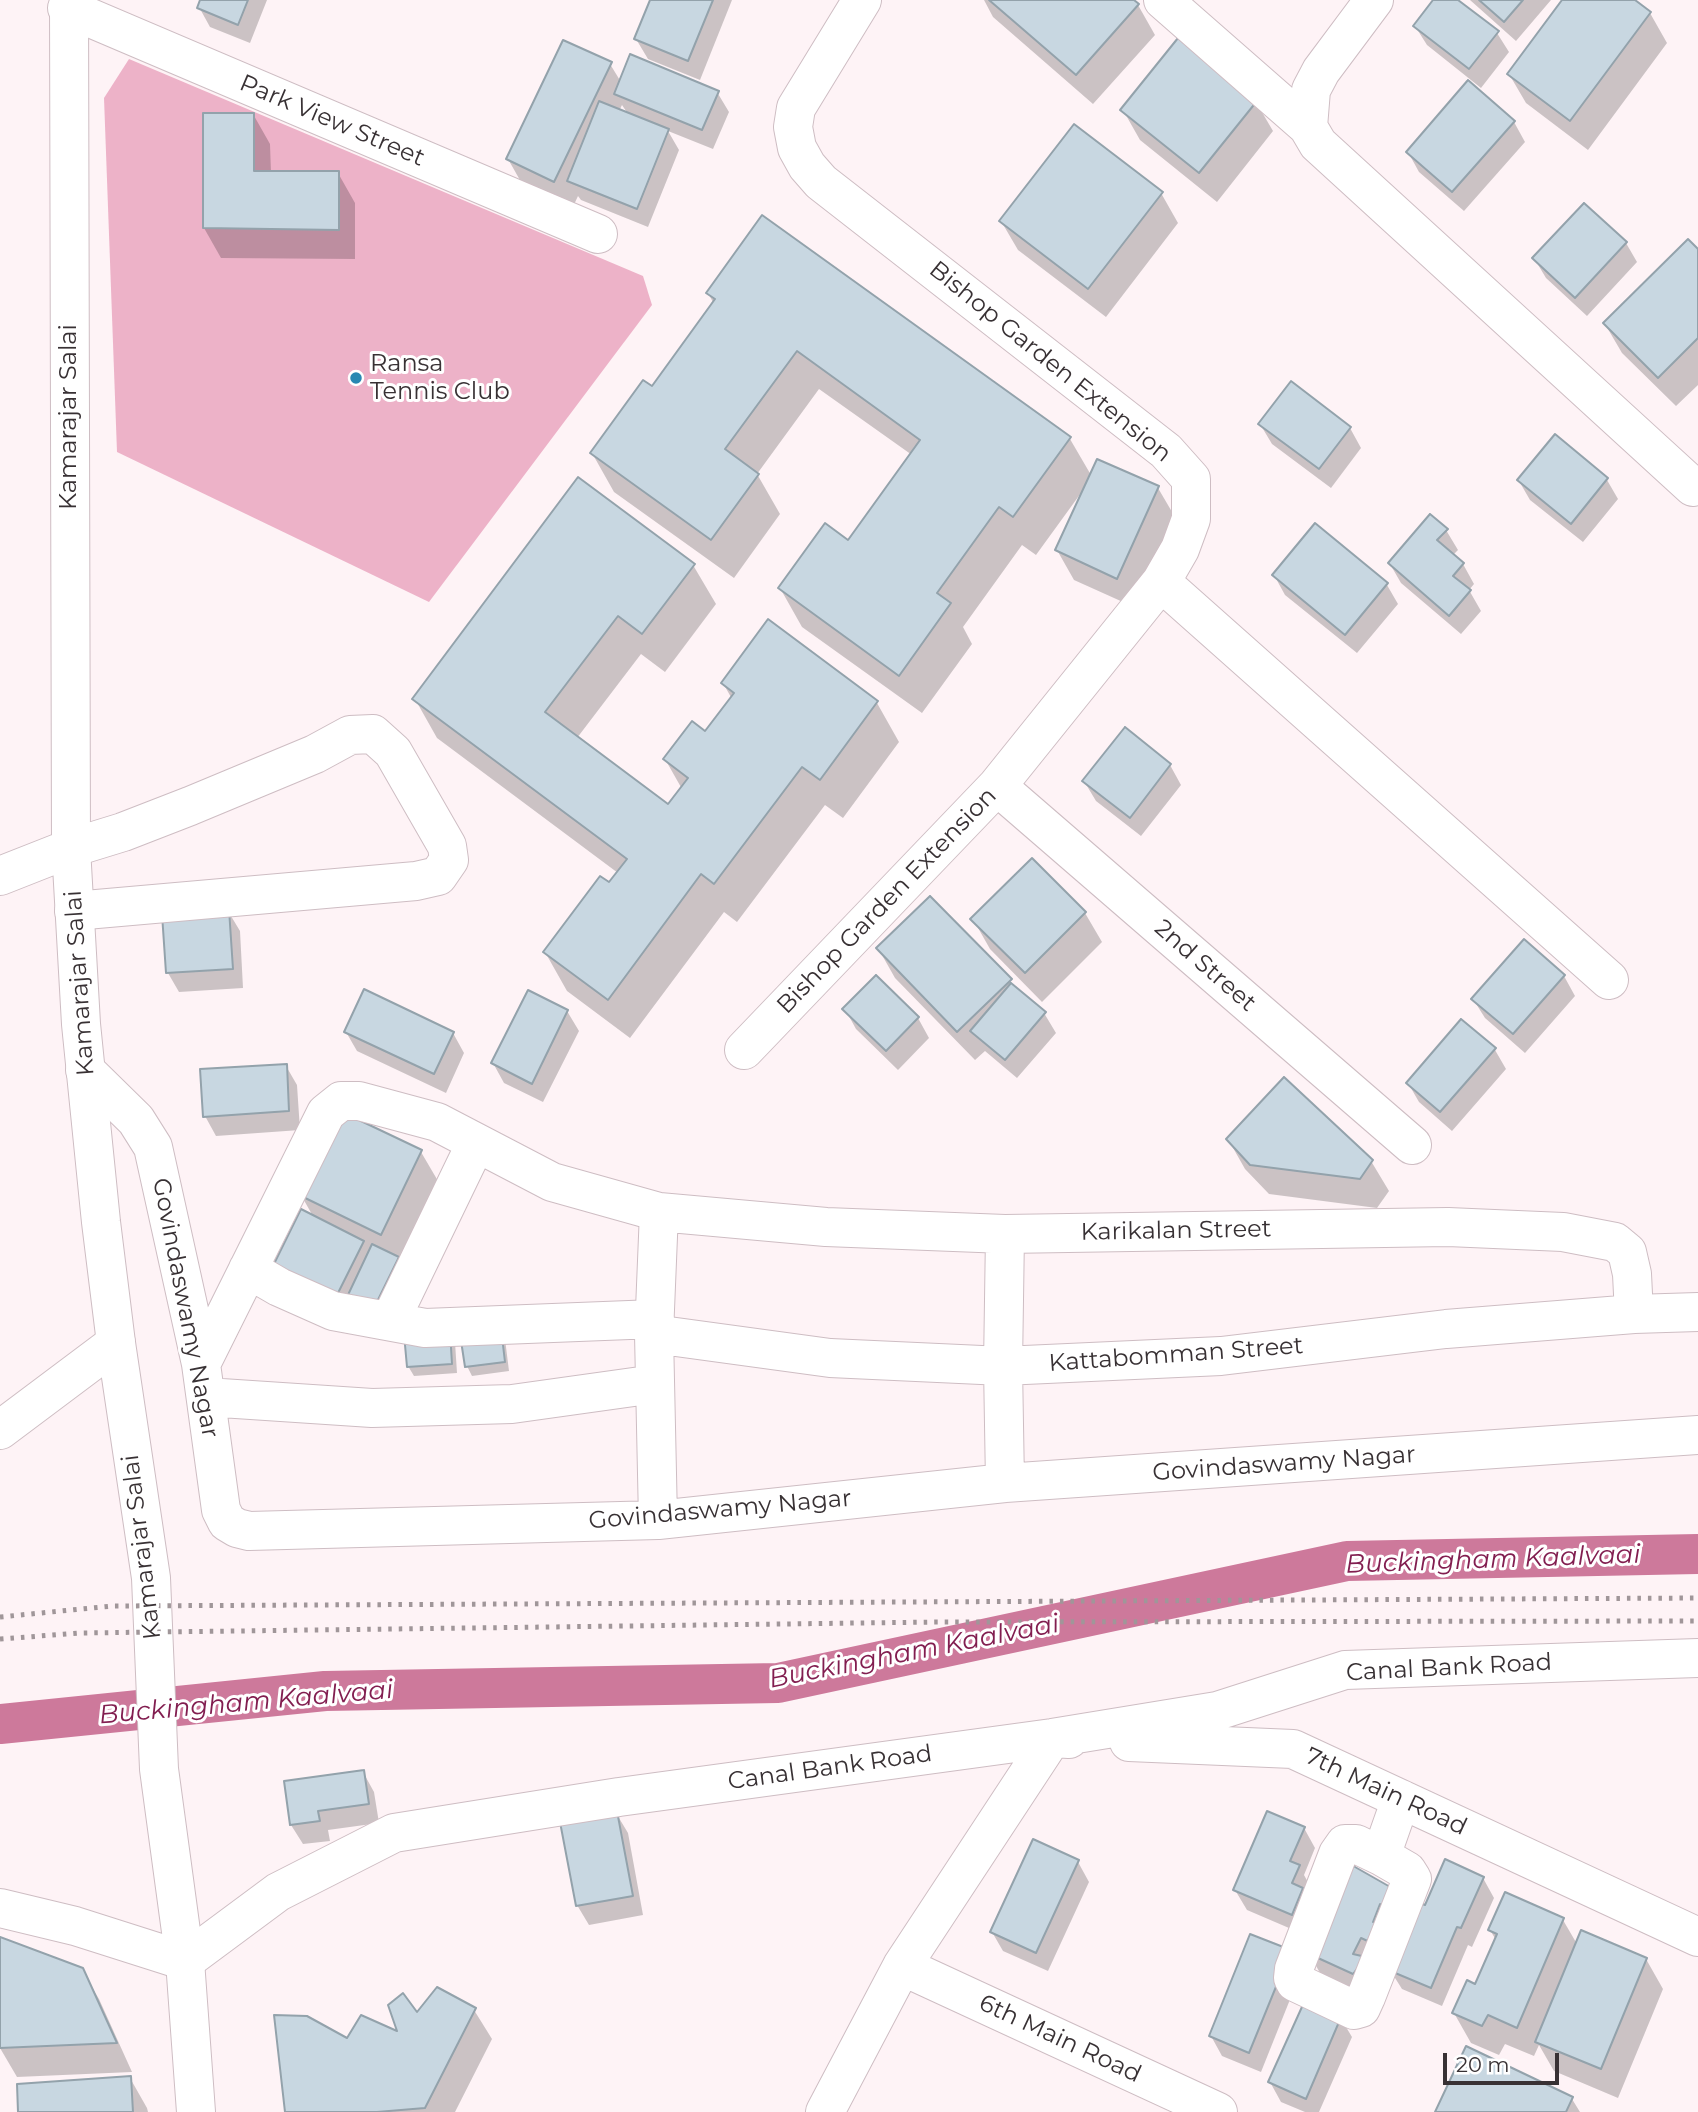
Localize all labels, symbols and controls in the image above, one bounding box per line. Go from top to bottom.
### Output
street label: Park View Street [235,69,429,173]
street label: Bishop Garden Extension [923,255,1177,469]
street label: Kamarajar Salai [55,324,83,510]
place label: Ransa Tennis Club [370,350,510,406]
marker: Ransa Tennis Club [348,370,364,386]
street label: Bishop Garden Extension [771,782,1003,1020]
street label: Kamarajar Salai [59,889,101,1077]
street label: 2nd Street [1148,914,1262,1018]
street label: Govindaswamy Nagar [146,1176,224,1440]
street label: Karikalan Street [1080,1215,1272,1247]
street label: Kattabomman Street [1048,1332,1304,1378]
street label: Govindaswamy Nagar [1151,1440,1417,1488]
street label: Kamarajar Salai [116,1453,168,1641]
street label: Govindaswamy Nagar [587,1484,853,1536]
water label: Buckingham Kaalvaai [1345,1539,1641,1581]
water label: Buckingham Kaalvaai [766,1609,1062,1695]
street label: Canal Bank Road [1345,1648,1553,1688]
water label: Buckingham Kaalvaai [98,1675,394,1731]
street label: Canal Bank Road [726,1739,934,1797]
street label: 7th Main Road [1301,1742,1471,1842]
street label: 6th Main Road [974,1989,1146,2089]
scale bar [1446,2038,1562,2082]
text: 20 m [1456,2052,1510,2077]

